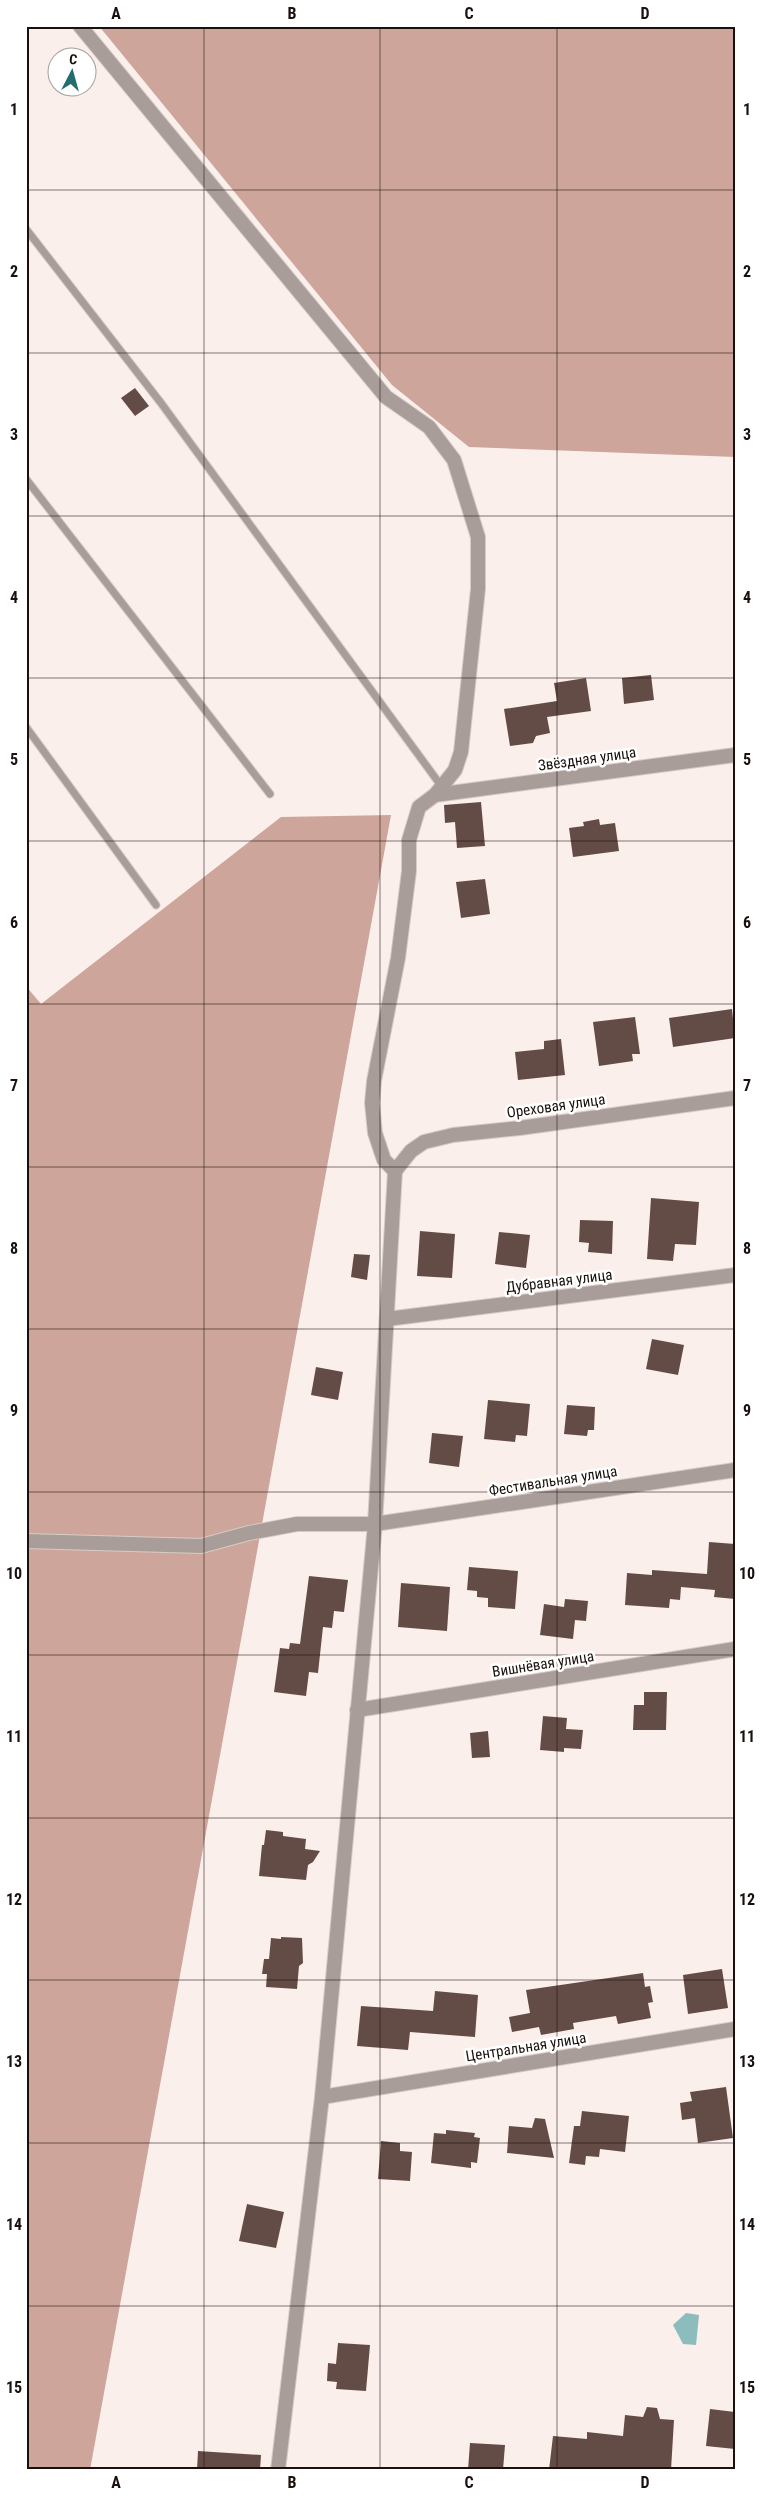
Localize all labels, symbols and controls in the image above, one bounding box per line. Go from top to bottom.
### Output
text: A [111,4,121,23]
text: B [288,4,297,23]
text: C [464,4,474,23]
text: D [640,4,650,23]
north arrow [48,48,98,98]
text: С [69,51,78,67]
text: 1 [10,100,18,119]
text: 1 [743,100,751,119]
text: 2 [10,262,18,281]
text: 2 [743,262,751,281]
text: 3 [10,425,18,444]
text: 3 [743,425,751,444]
text: 4 [10,588,18,607]
text: 4 [743,588,751,607]
street label: Звёздная улица [537,743,637,775]
text: 5 [10,750,18,769]
text: 5 [743,750,751,769]
text: 6 [10,913,18,932]
text: 6 [743,913,751,932]
text: 7 [10,1076,18,1095]
text: 7 [743,1076,751,1095]
street label: Ореховая улица [506,1090,606,1122]
text: 8 [10,1239,18,1258]
text: 8 [743,1239,751,1258]
street label: Дубравная улица [505,1266,613,1296]
text: 9 [10,1401,18,1420]
text: 9 [743,1401,751,1420]
street label: Фестивальная улица [488,1462,618,1500]
text: 10 [6,1564,22,1583]
text: 10 [739,1564,755,1583]
street label: Вишнёвая улица [491,1647,595,1681]
text: 11 [6,1727,22,1746]
text: 11 [739,1727,755,1746]
text: 12 [6,1890,22,1909]
text: 12 [739,1890,755,1909]
street label: Центральная улица [464,2029,588,2065]
text: 13 [6,2052,22,2071]
text: 13 [739,2052,755,2071]
text: 14 [6,2215,22,2234]
text: 14 [739,2215,755,2234]
text: 15 [6,2378,22,2397]
text: 15 [739,2378,755,2397]
text: A [111,2473,121,2492]
text: B [288,2473,297,2492]
text: C [464,2473,474,2492]
text: D [640,2473,650,2492]

